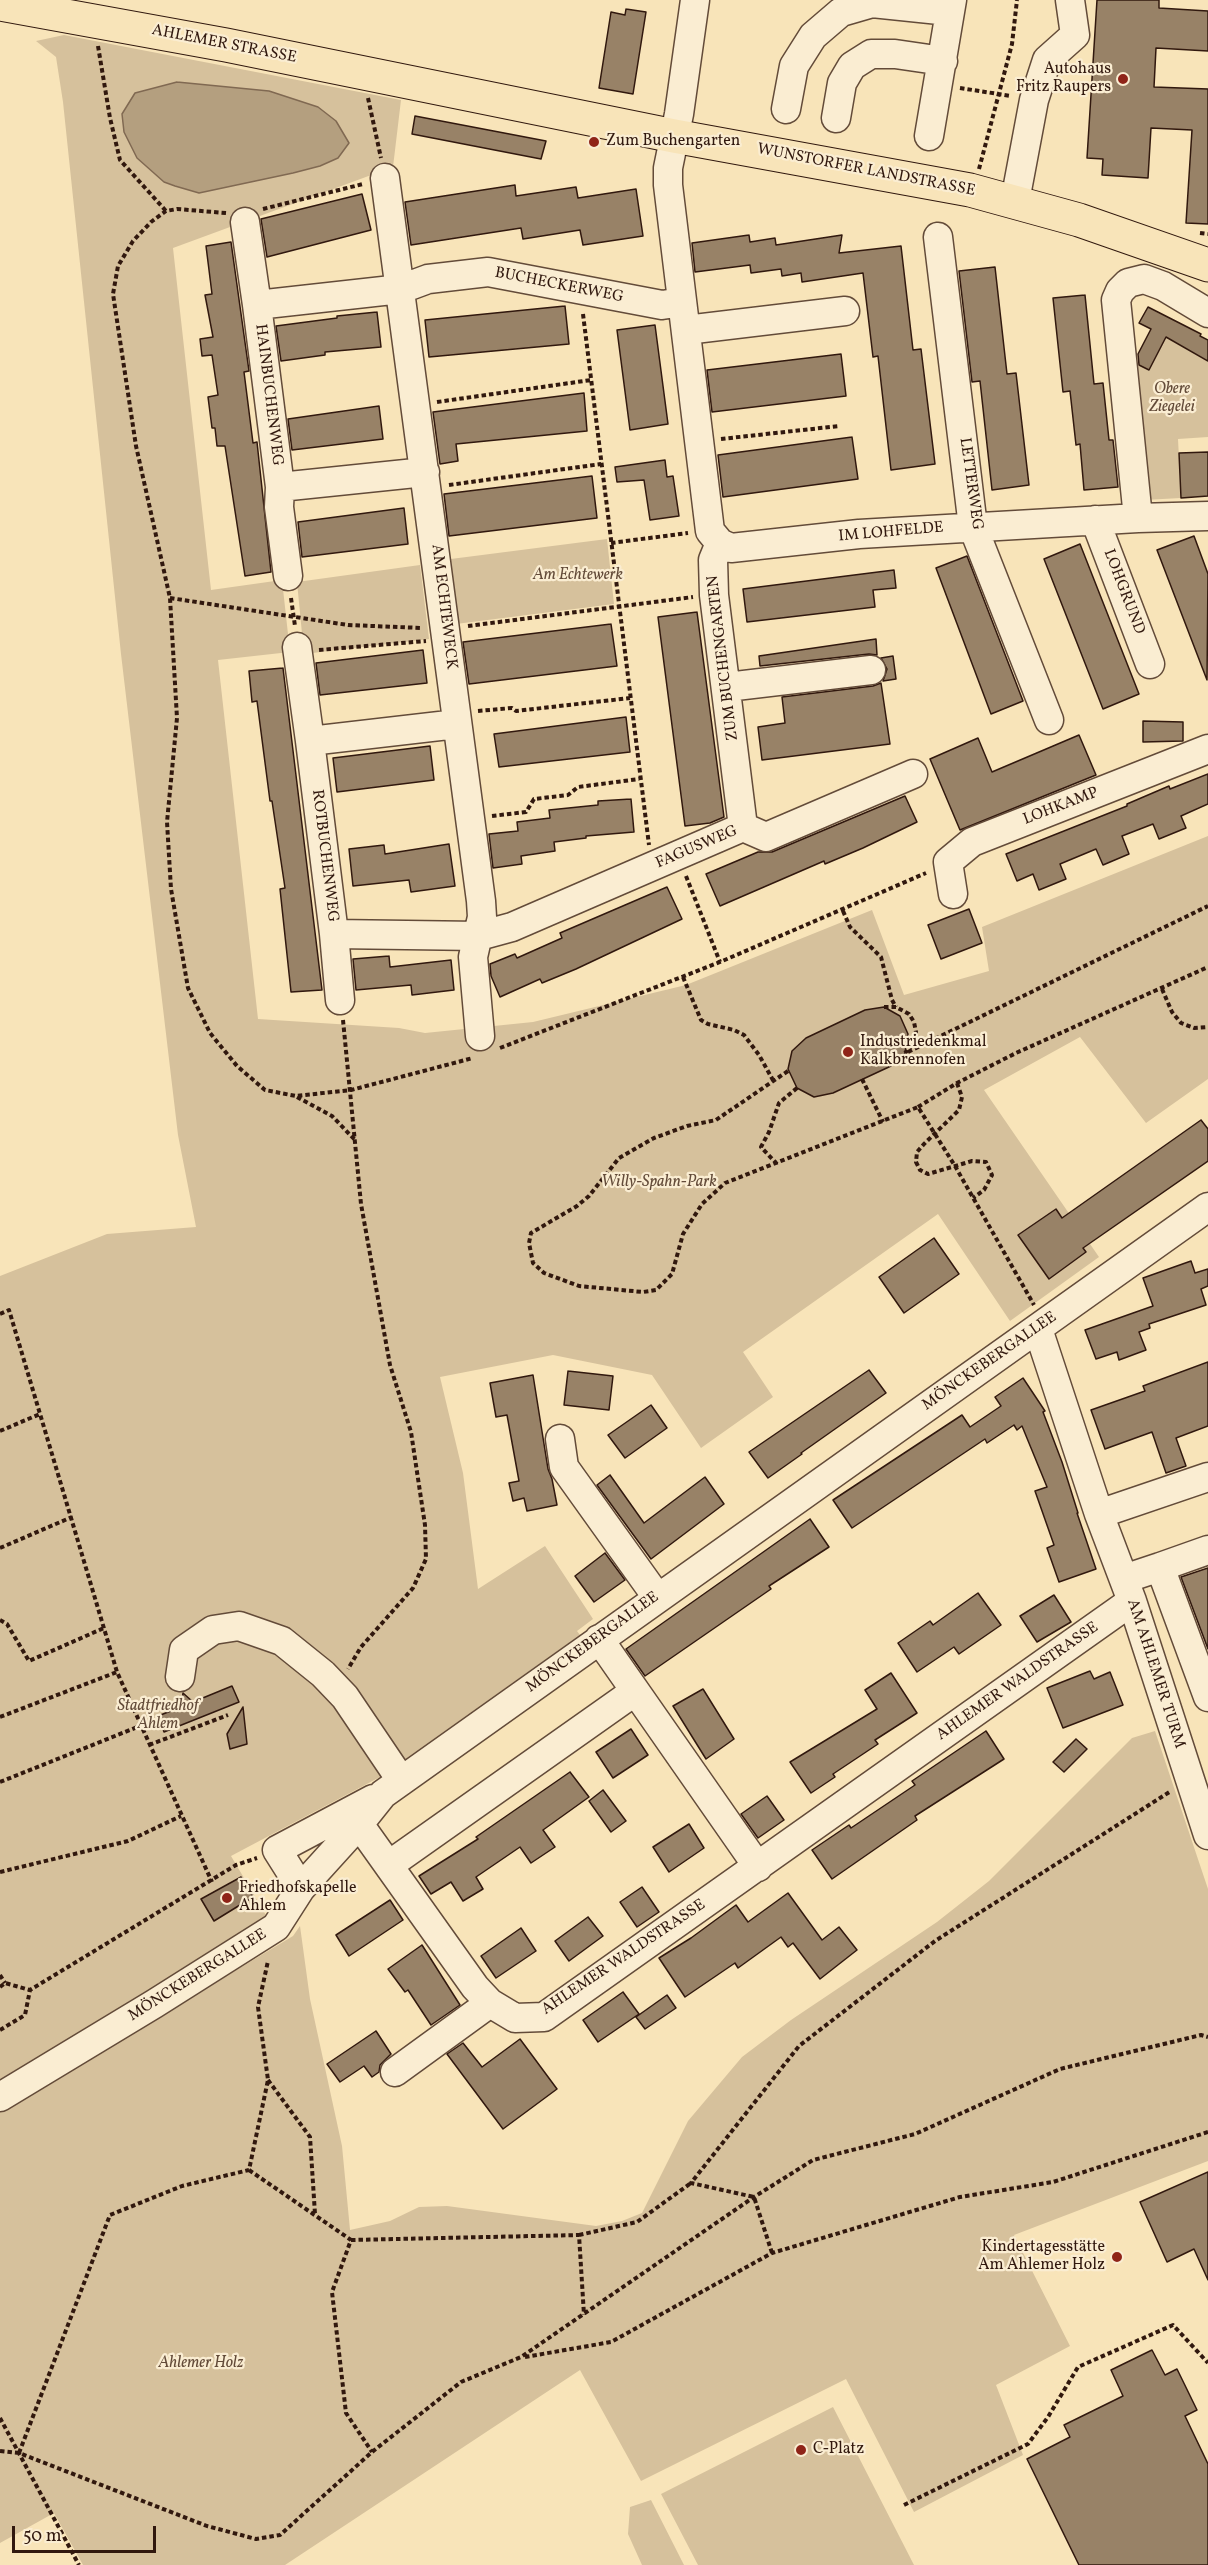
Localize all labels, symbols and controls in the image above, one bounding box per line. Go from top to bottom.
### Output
street label: AHLEMER STRASSE [150,22,298,68]
place label: Autohaus Fritz Raupers [1016,60,1111,98]
marker: Autohaus Fritz Raupers [1116,72,1130,86]
place label: Zum Buchengarten [606,132,740,152]
marker: Zum Buchengarten [587,135,601,149]
street label: WUNSTORFER LANDSTRASSE [755,140,977,202]
street label: BUCHECKERWEG [493,264,625,308]
street label: HAINBUCHENWEG [250,323,286,467]
park label: Obere Ziegelei [1149,380,1195,418]
street label: LETTERWEG [954,436,986,532]
street label: IM LOHFELDE [838,519,944,547]
street label: AM ECHTEWECK [426,543,460,671]
street label: LOHGRUND [1098,547,1148,637]
park label: Am Echtewerk [533,566,623,586]
street label: ZUM BUCHENGARTEN [704,574,744,742]
street label: LOHKAMP [1021,784,1101,830]
street label: ROTBUCHENWEG [306,789,342,923]
street label: FAGUSWEG [653,822,741,874]
place label: Industriedenkmal Kalkbrennofen [860,1033,987,1071]
marker: Industriedenkmal Kalkbrennofen [841,1045,855,1059]
park label: Willy-Spahn-Park [601,1173,717,1193]
street label: MÖNCKEBERGALLEE [919,1308,1061,1416]
street label: MÖNCKEBERGALLEE [523,1588,663,1698]
street label: AM AHLEMER TURM [1122,1597,1188,1751]
street label: AHLEMER WALDSTRASSE [933,1619,1103,1745]
park label: Stadtfriedhof Ahlem [117,1697,199,1735]
place label: Friedhofskapelle Ahlem [239,1879,357,1917]
marker: Friedhofskapelle Ahlem [220,1891,234,1905]
street label: AHLEMER WALDSTRASSE [538,1896,710,2020]
street label: MÖNCKEBERGALLEE [125,1926,271,2026]
place label: Kindertagesstätte Am Ahlemer Holz [978,2238,1105,2276]
marker: Kindertagesstätte Am Ahlemer Holz [1110,2250,1124,2264]
park label: Ahlemer Holz [159,2354,243,2374]
place label: C-Platz [813,2440,864,2460]
marker: C-Platz [794,2443,808,2457]
scale bar [15,2514,159,2552]
text: 50 m [23,2524,62,2549]

